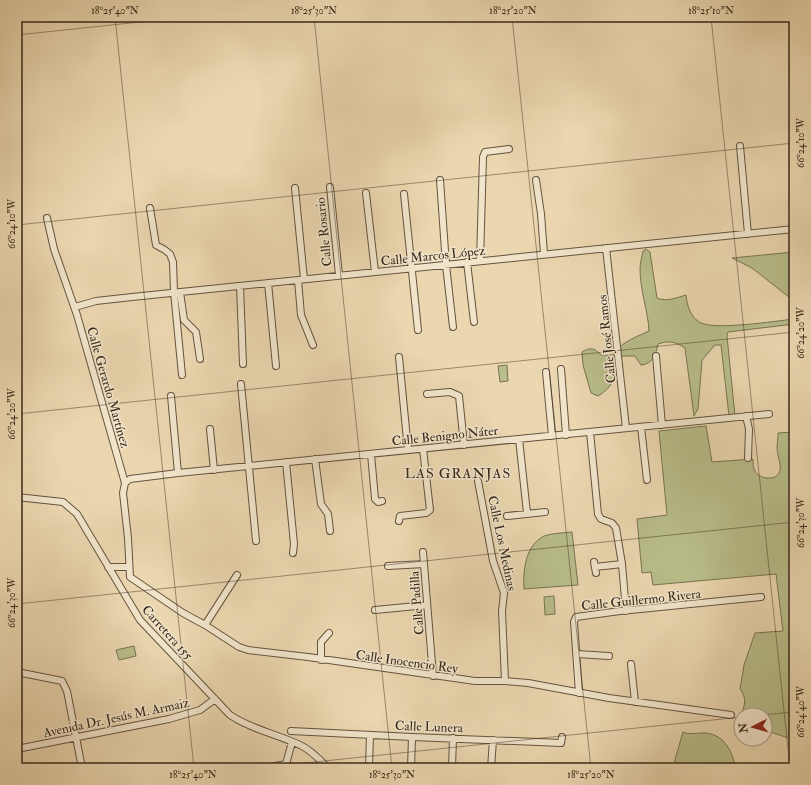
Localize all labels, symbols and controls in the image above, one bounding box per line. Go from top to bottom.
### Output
text: 18°25'40"N [91,5,139,17]
text: 18°25'30"N [291,5,337,17]
text: 18°25'20"N [489,5,537,17]
text: 18°25'10"N [688,5,734,17]
text: 66°24'10"W [795,117,807,168]
street label: Calle Rosario [312,197,336,267]
text: 66°24'10"W [6,198,18,249]
street label: Calle Marcos López [380,242,487,270]
street label: Calle José Ramos [594,293,620,384]
text: 66°24'20"W [795,306,807,359]
street label: Calle Gerardo Martínez [83,325,133,450]
text: 66°24'20"W [6,387,18,440]
street label: Calle Benigno Náter [391,422,499,450]
district label: LAS GRANJAS [405,465,511,482]
street label: Calle Los Medinas [484,494,520,593]
text: 66°24'30"W [795,497,807,548]
street label: Calle Padilla [406,570,428,636]
text: 66°24'30"W [6,577,18,628]
street label: Calle Guillermo Rivera [580,586,702,614]
street label: Carretera 155 [138,602,196,664]
street label: Calle Inocencio Rey [355,647,459,678]
text: 66°24'40"W [795,685,807,738]
street label: Avenida Dr. Jesús M. Armaiz [41,695,191,741]
north arrow [733,707,773,747]
street label: Calle Lunera [395,718,464,736]
text: N [736,721,751,735]
text: 18°25'40"N [169,769,217,781]
text: 18°25'30"N [369,769,415,781]
text: 18°25'20"N [567,769,615,781]

